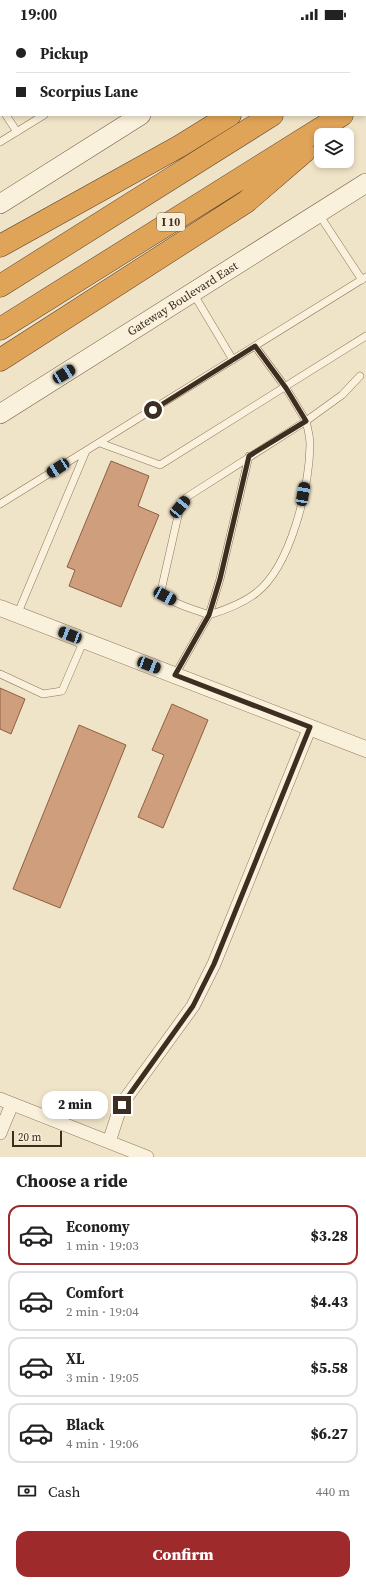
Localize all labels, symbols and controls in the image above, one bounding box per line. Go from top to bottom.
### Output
text: 19:00 [20,4,57,25]
text: Pickup [40,43,88,64]
text: Scorpius Lane [40,81,138,102]
map controls [314,128,354,168]
button: layers [314,128,354,168]
road number: I 10 [157,213,185,231]
street label: Gateway Boulevard East [124,258,241,340]
car [51,363,77,385]
route start [144,401,162,419]
car [45,456,71,480]
car [295,481,311,507]
car [168,494,192,520]
car [152,585,178,607]
car [57,625,83,645]
car [136,655,162,675]
callout: 2 min [42,1091,108,1119]
text: 2 min [58,1096,92,1113]
route end [113,1096,131,1114]
scale bar [12,1129,62,1148]
text: 20 m [18,1130,41,1145]
text: Choose a ride [16,1168,128,1193]
text: Economy [66,1216,130,1237]
icon: car [18,1217,54,1253]
text: $3.28 [310,1225,348,1246]
text: 1 min · 19:03 [66,1237,139,1254]
text: Comfort [66,1282,124,1303]
icon: car [18,1283,54,1319]
text: $4.43 [310,1291,348,1312]
text: 2 min · 19:04 [66,1303,139,1320]
text: XL [66,1348,85,1369]
icon: car [18,1349,54,1385]
text: $5.58 [310,1357,348,1378]
text: 3 min · 19:05 [66,1369,139,1386]
text: Black [66,1414,105,1435]
icon: car [18,1415,54,1451]
text: $6.27 [310,1423,348,1444]
text: 4 min · 19:06 [66,1435,139,1452]
icon: cash [16,1480,38,1502]
text: Cash [48,1481,80,1502]
text: 440 m [316,1483,350,1500]
button: Confirm [16,1531,350,1577]

